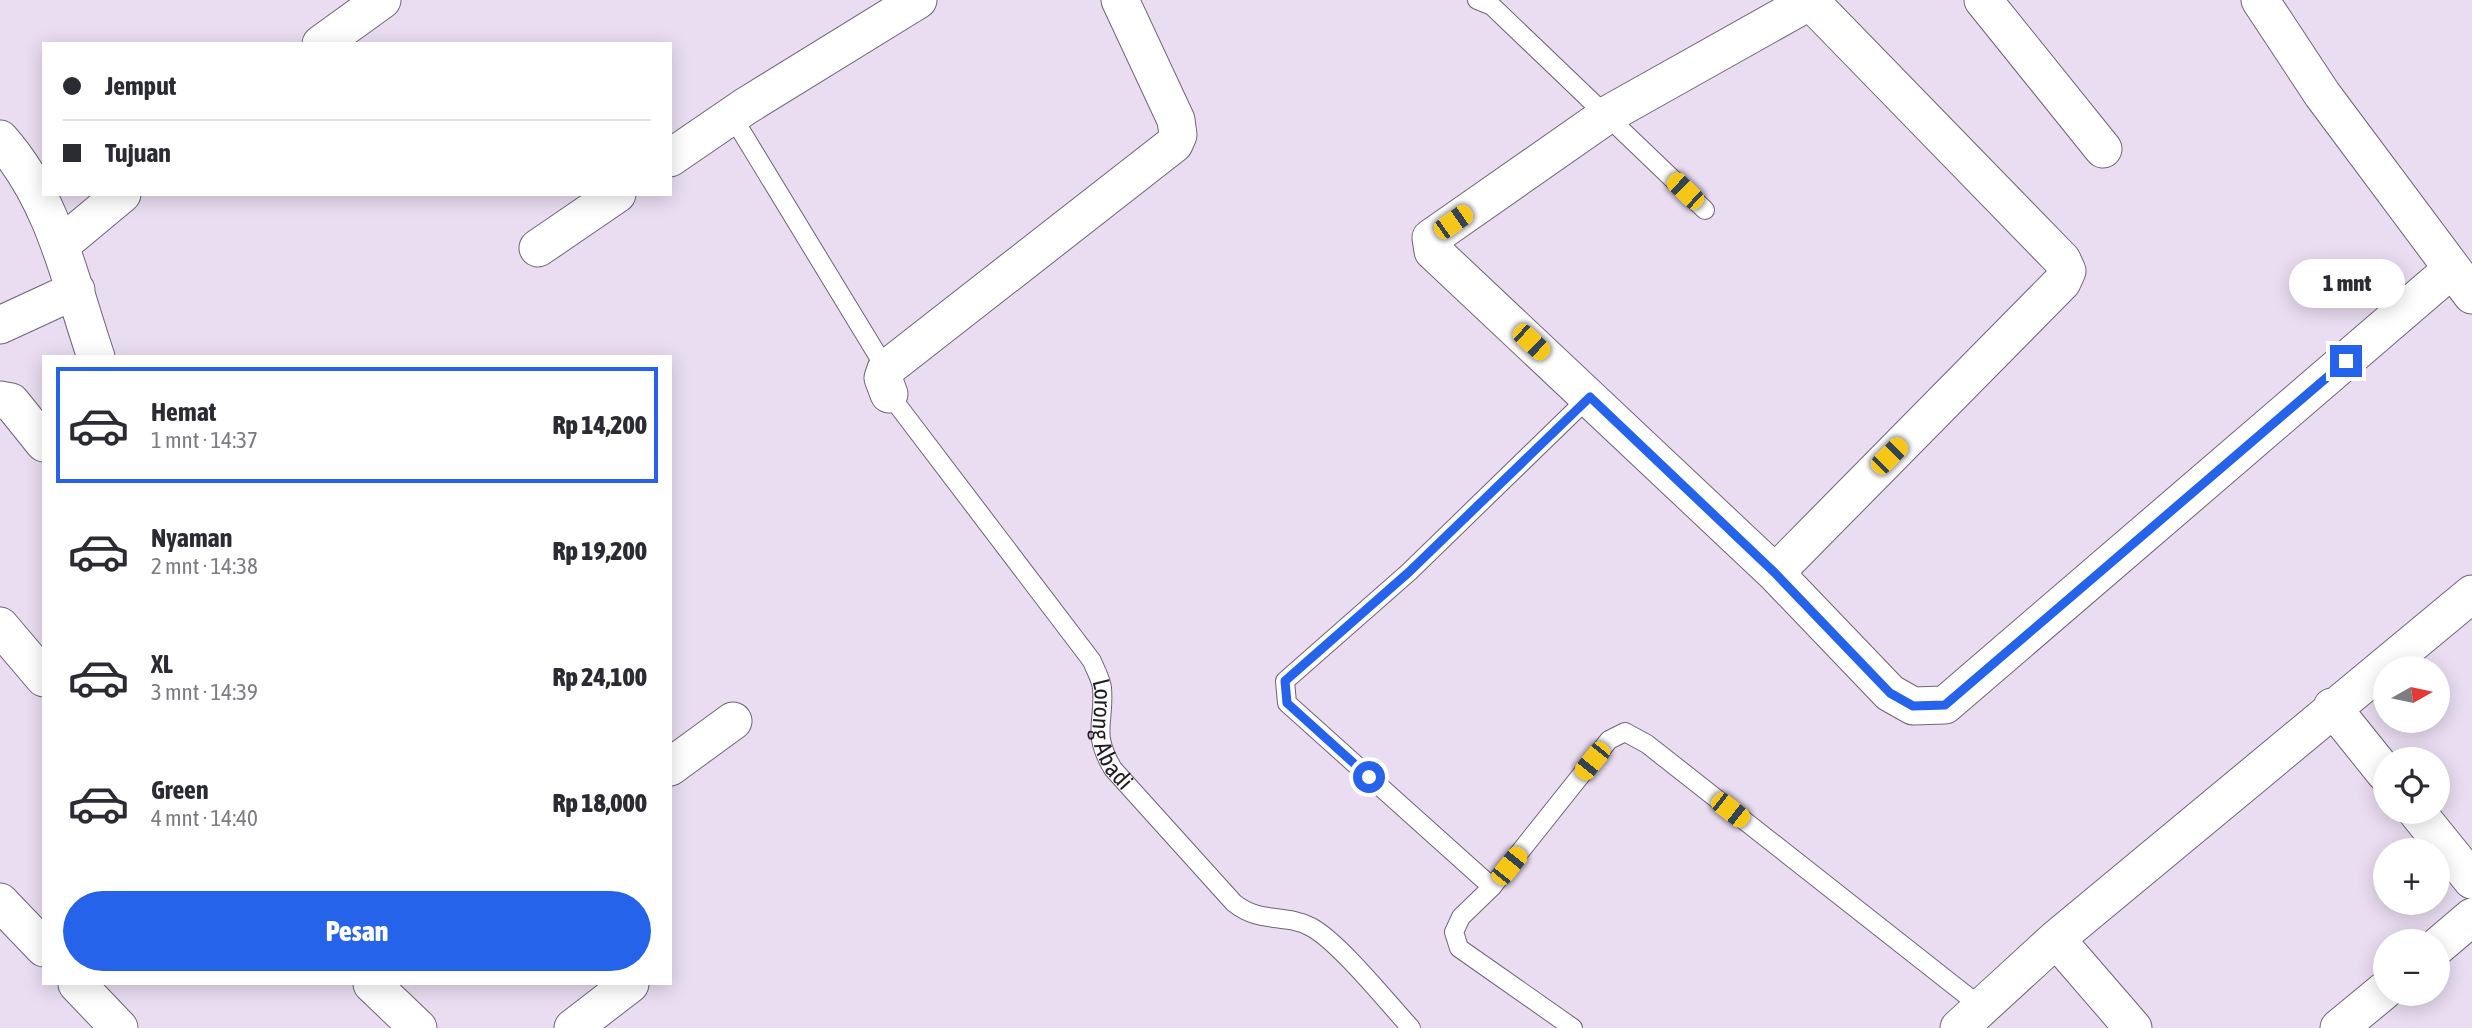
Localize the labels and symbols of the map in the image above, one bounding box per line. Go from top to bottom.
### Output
car [1663,169,1708,213]
car [1430,201,1477,243]
callout: 1 mnt [2288,260,2404,308]
car [1509,320,1554,364]
route end [2330,345,2362,377]
car [1867,434,1912,478]
north arrow [2373,656,2450,733]
street label: Lorong Abadi [1087,676,1139,795]
car [1571,738,1614,784]
route start [1353,761,1385,793]
car [1707,789,1754,831]
car [1488,843,1531,889]

